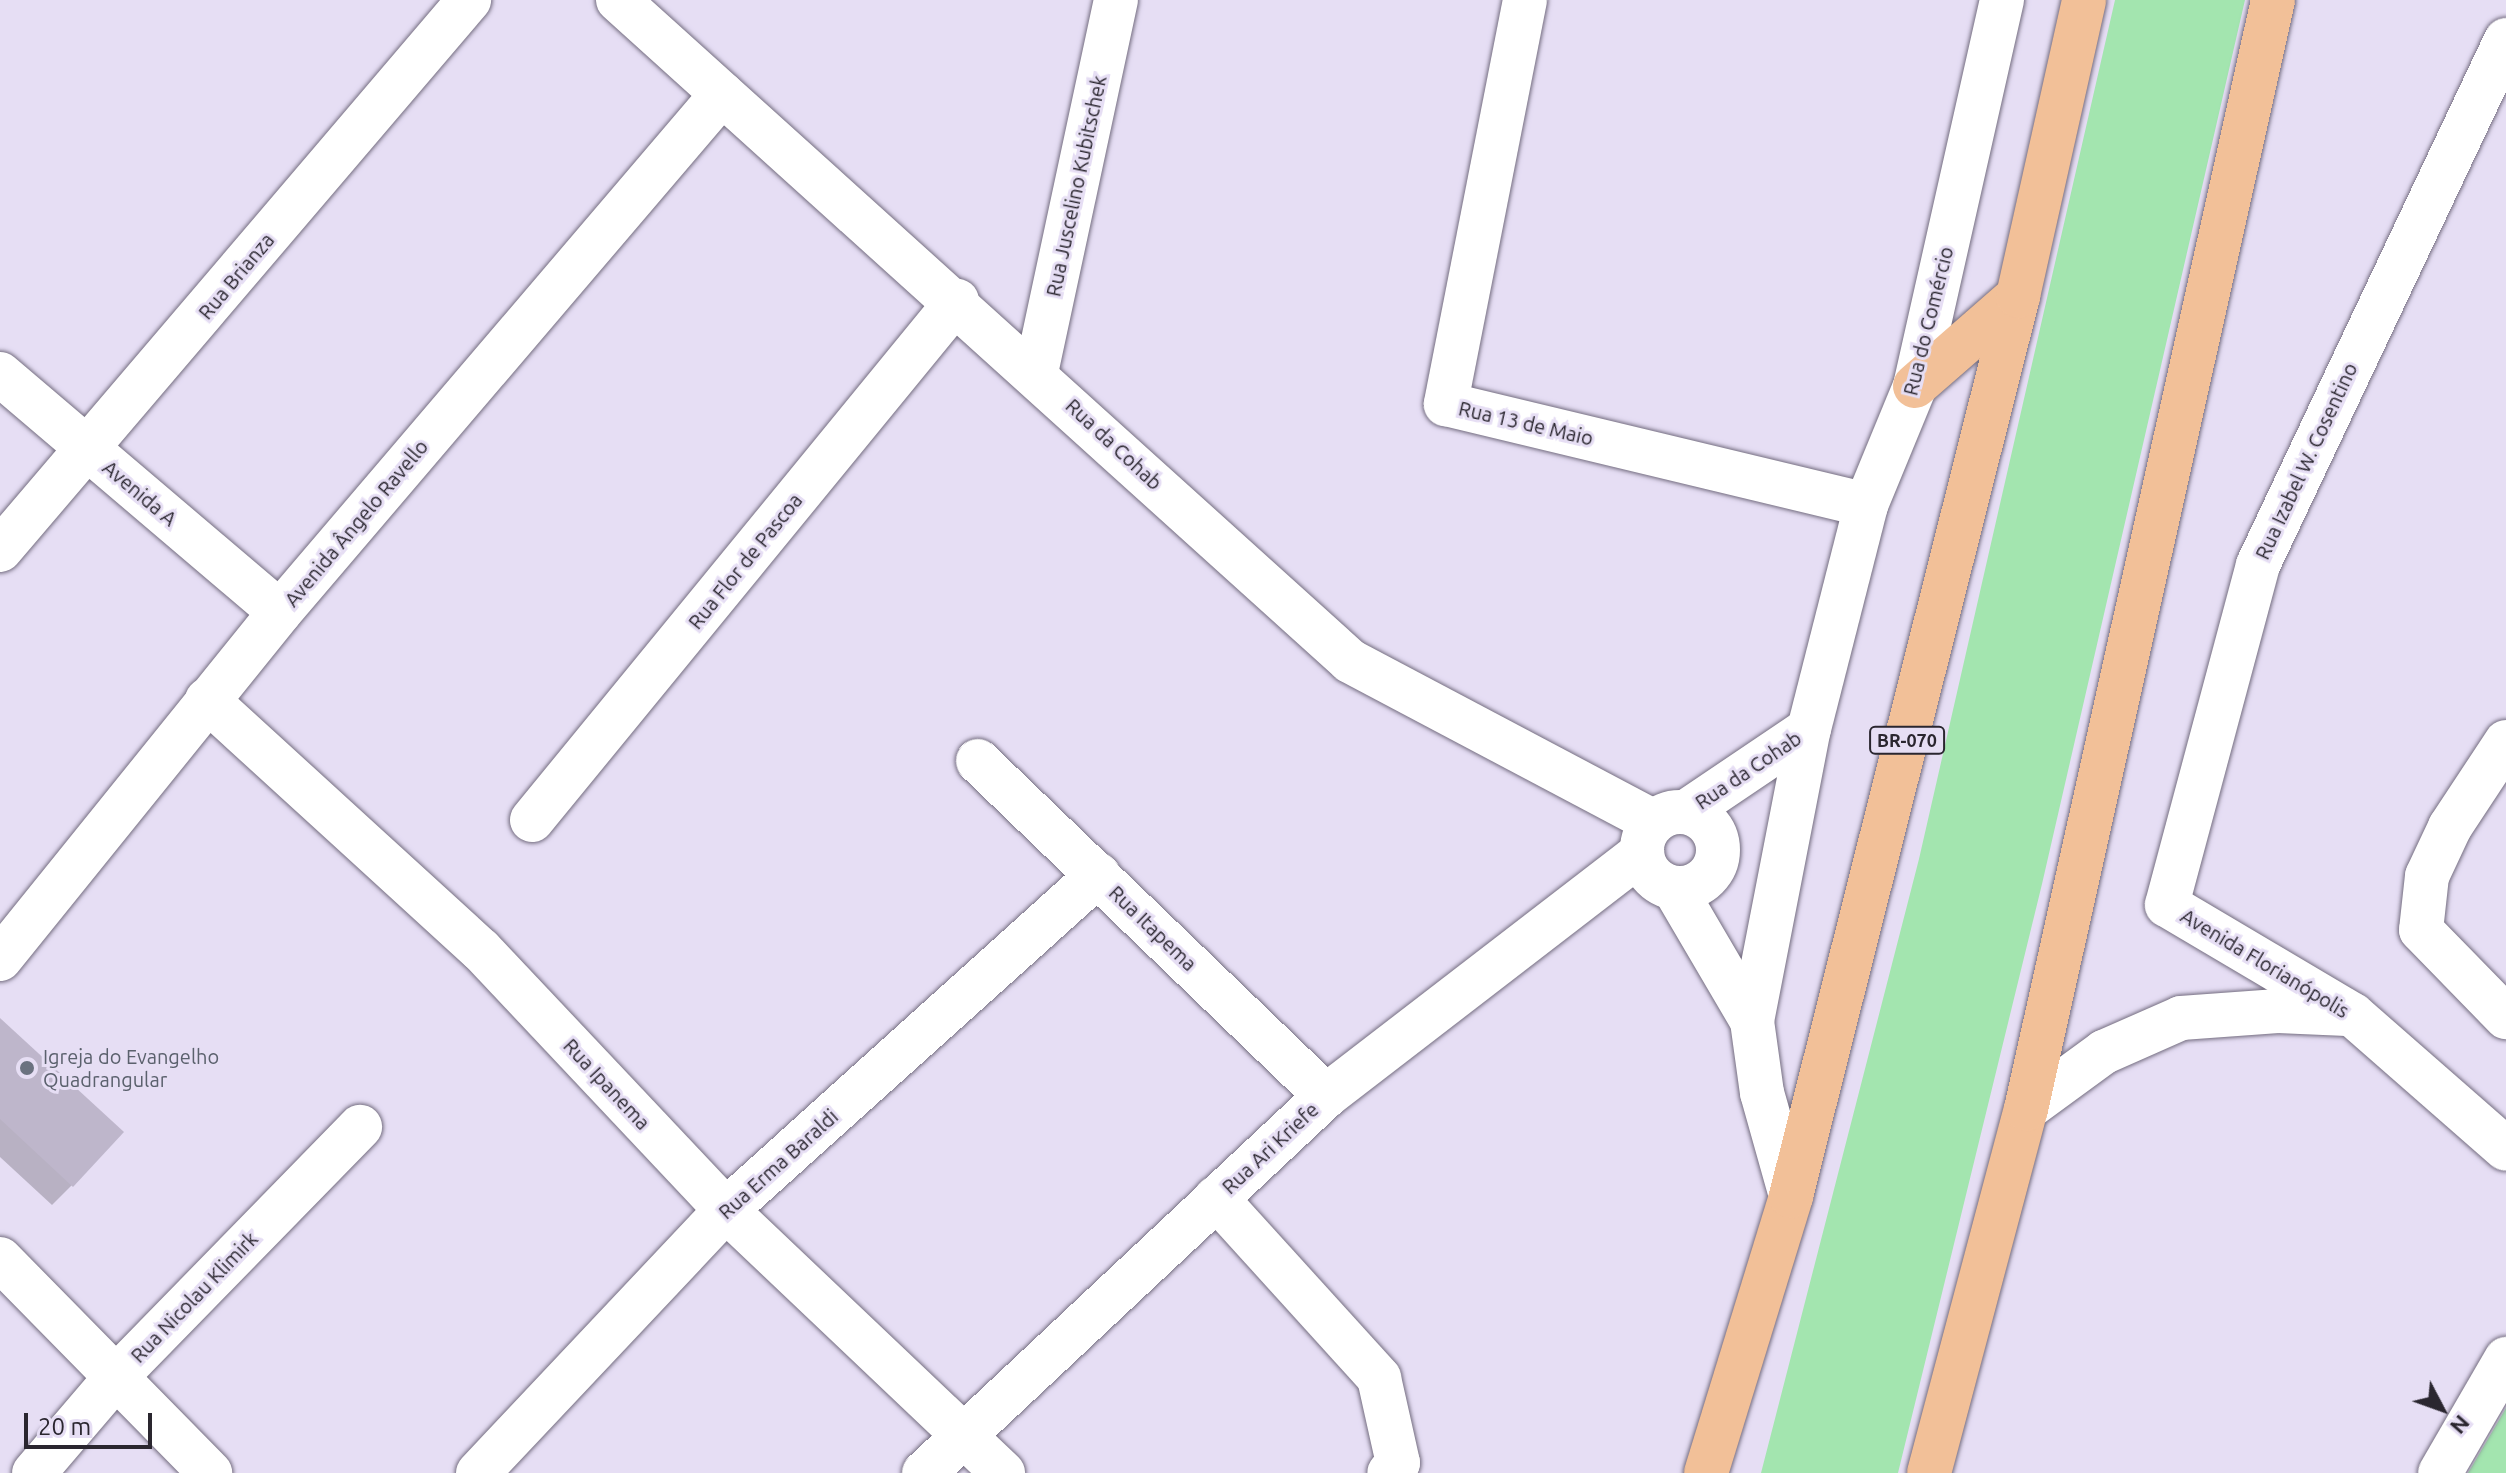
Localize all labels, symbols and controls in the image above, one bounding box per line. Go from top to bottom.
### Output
street label: Rua Juscelino Kubitschek [1041,73,1111,299]
street label: Rua Brianza [193,228,279,324]
street label: Rua do Comércio [1898,244,1958,398]
street label: Rua Izabel W. Cosentino [2250,359,2362,563]
street label: Rua da Cohab [1061,393,1167,495]
street label: Rua 13 de Maio [1456,396,1596,450]
street label: Avenida Ângelo Ravello [279,435,433,611]
street label: Avenida A [98,455,182,531]
street label: Rua Flor de Pascoa [683,488,807,634]
street label: Rua da Cohab [1690,726,1806,814]
road number: BR-070 [1869,726,1945,754]
street label: Rua Itapema [1104,880,1202,976]
street label: Avenida Florianópolis [2177,903,2353,1023]
street label: Rua Ipanema [559,1033,655,1135]
place label: Igreja do Evangelho Quadrangular [43,1044,219,1091]
marker: Igreja do Evangelho Quadrangular [18,1059,36,1077]
street label: Rua Ari Kriefe [1217,1097,1323,1199]
street label: Rua Erma Baraldi [713,1104,843,1224]
street label: Rua Nicolau Klimirk [125,1227,263,1367]
north arrow [2402,1369,2482,1449]
scale bar [28,1397,156,1447]
text: N [2446,1411,2475,1439]
text: 20 m [38,1413,91,1440]

